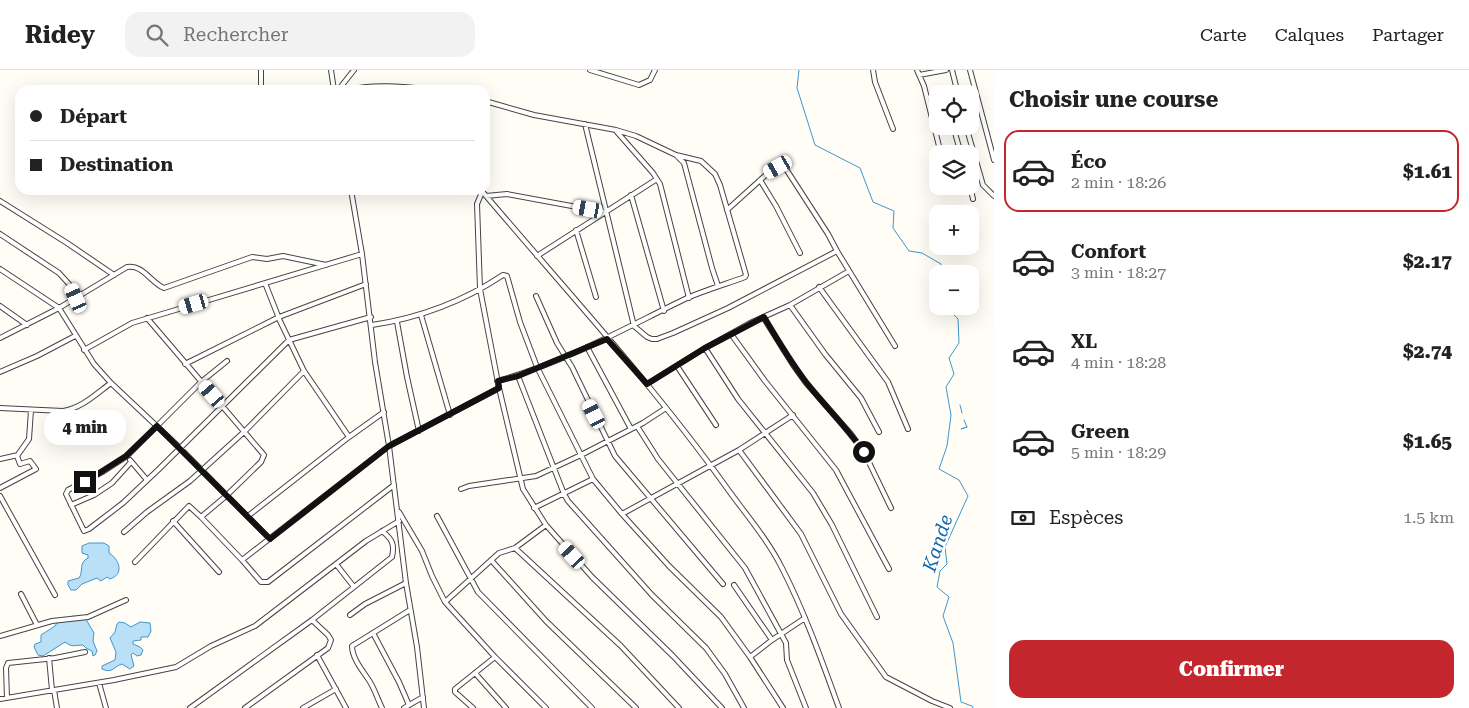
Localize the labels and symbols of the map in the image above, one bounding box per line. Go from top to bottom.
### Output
car [761,153,794,181]
car [571,199,604,219]
car [63,281,88,315]
car [177,293,210,315]
car [196,378,227,410]
car [580,397,607,431]
callout: 4 min [44,410,126,444]
route start [853,441,875,463]
route end [74,471,96,493]
water label: Kande [917,512,958,575]
car [556,539,587,571]

